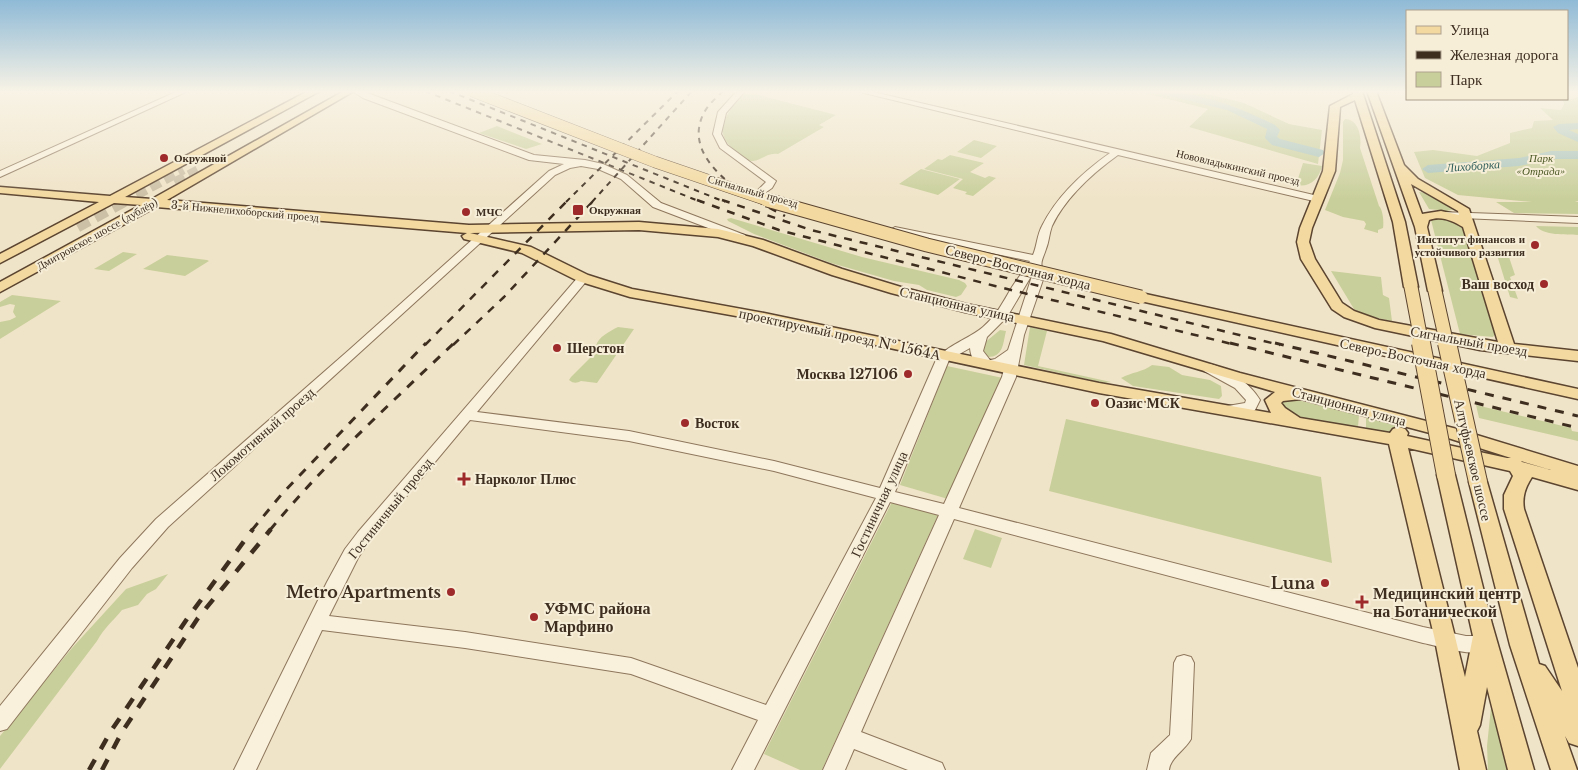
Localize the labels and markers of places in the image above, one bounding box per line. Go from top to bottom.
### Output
place label: Окружной [174,151,227,165]
marker: Окружной [158,152,170,164]
marker: Окружная [571,203,585,217]
place label: Окружная [589,203,641,217]
place label: МЧС [476,205,502,219]
marker: МЧС [460,206,472,218]
place label: Институт финансов и устойчивого развития [1415,232,1526,259]
marker: Институт финансов и устойчивого развития [1529,239,1541,251]
place label: Ваш восход [1461,275,1534,293]
marker: Ваш восход [1538,278,1550,290]
place label: Шерстон [567,339,624,357]
marker: Шерстон [551,342,563,354]
place label: Москва 127106 [797,365,898,383]
marker: Москва 127106 [902,368,914,380]
place label: Оазис МСК [1105,394,1181,412]
marker: Оазис МСК [1089,397,1101,409]
place label: Восток [695,414,740,432]
marker: Восток [679,417,691,429]
place label: Нарколог Плюс [475,470,576,488]
marker: Нарколог Плюс [457,472,471,486]
place label: Luna [1271,573,1315,593]
marker: Luna [1319,577,1331,589]
place label: Metro Apartments [286,582,441,602]
place label: Медицинский центр на Ботанической [1373,583,1521,621]
marker: Metro Apartments [445,586,457,598]
marker: Медицинский центр на Ботанической [1355,595,1369,609]
place label: УФМС района Марфино [544,598,651,636]
marker: УФМС района Марфино [528,611,540,623]

